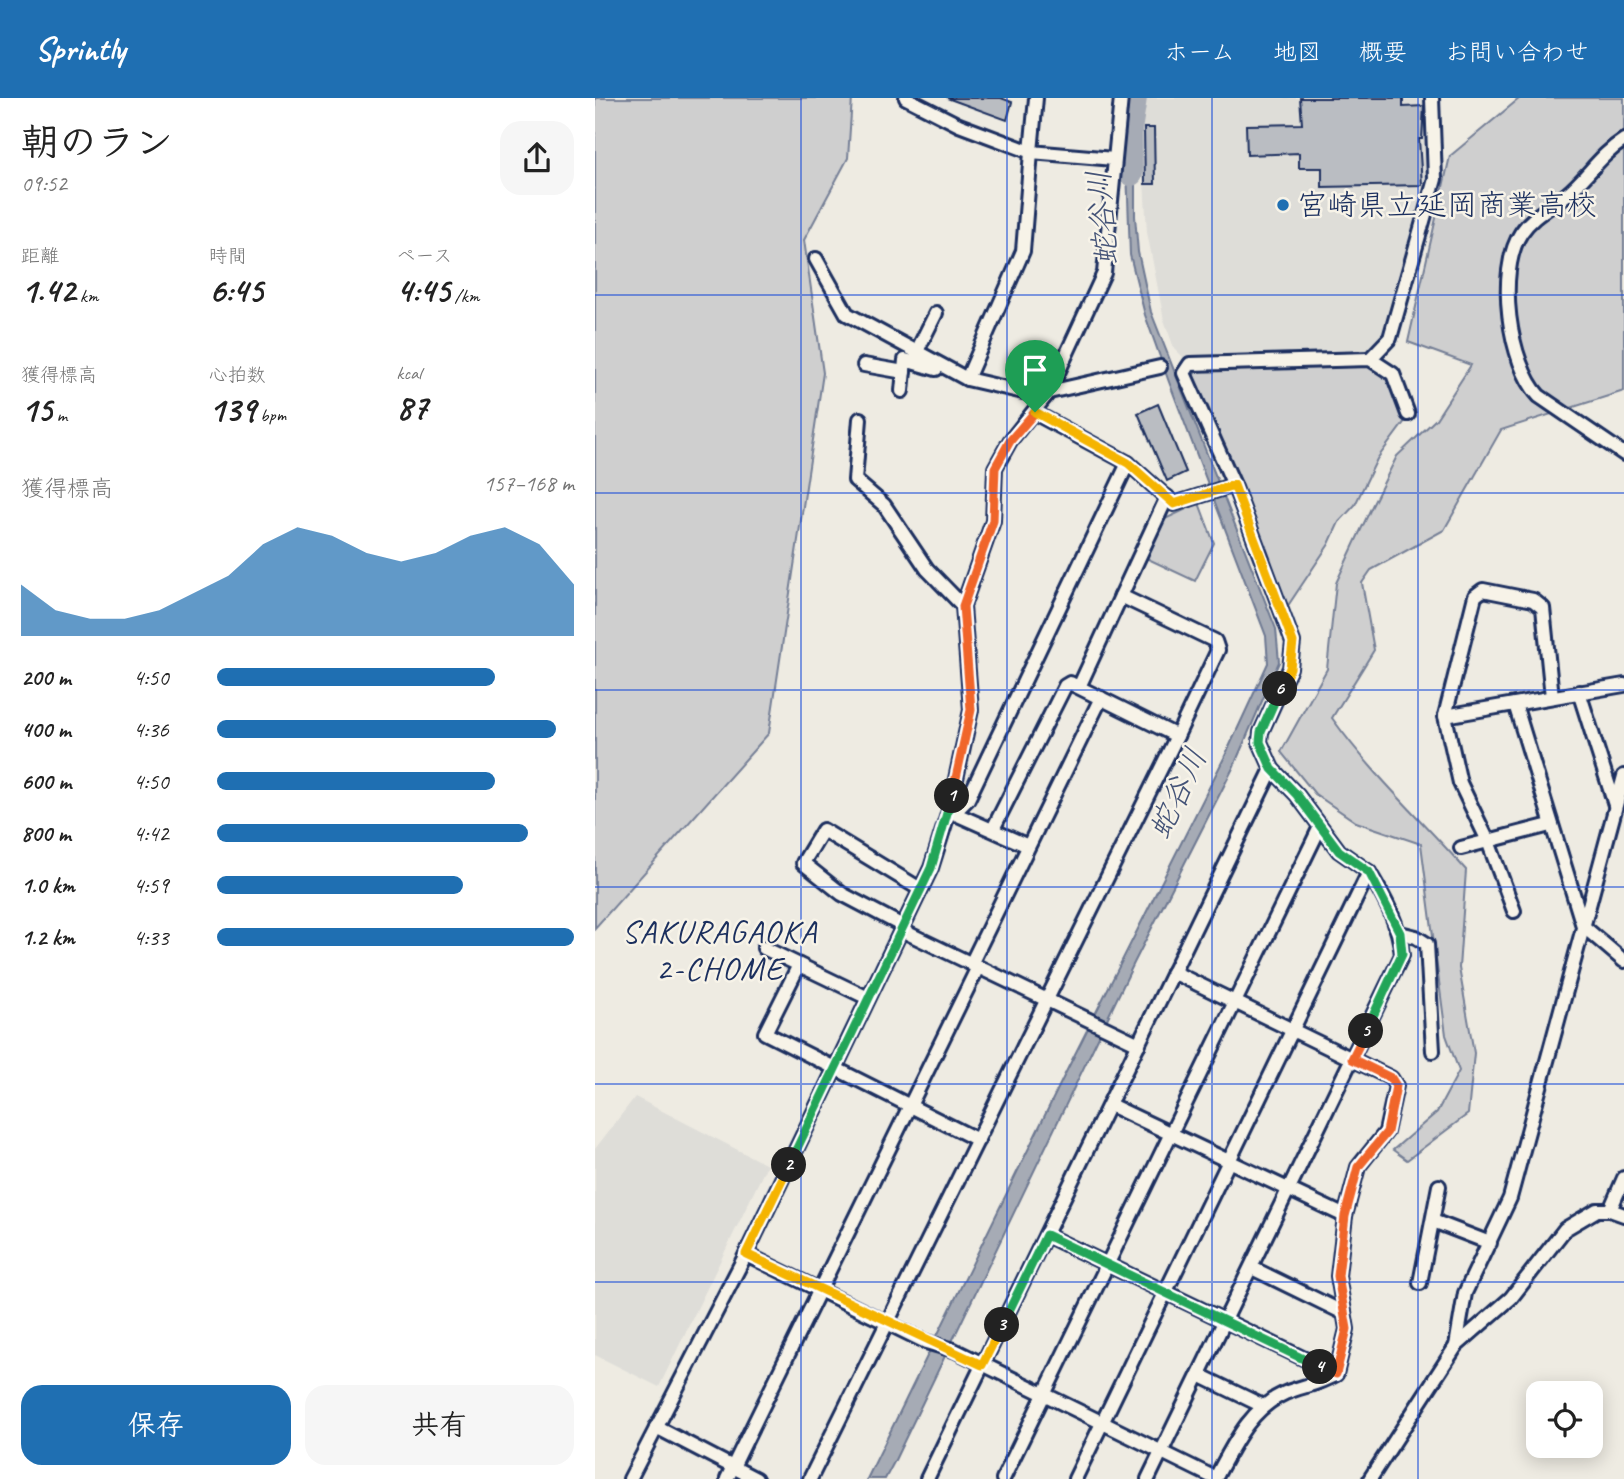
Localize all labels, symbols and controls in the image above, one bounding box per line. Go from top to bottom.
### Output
text: Sprintly [35,28,125,70]
text: ホーム [1164,37,1235,67]
text: 地図 [1273,37,1321,67]
text: 概要 [1359,37,1407,67]
text: お問い合わせ [1445,37,1589,67]
text: 朝のラン [21,119,173,166]
button: share [500,121,574,195]
water label: 蛇谷川 [1078,168,1127,268]
text: 09:52 [21,169,67,198]
place label: 宮崎県立延岡商業高校 [1297,186,1597,224]
marker: 宮崎県立延岡商業高校 [1275,197,1291,213]
text: 距離 [21,244,59,268]
text: 時間 [209,244,247,268]
text: ペース [396,244,452,268]
text: 1.42 [21,268,75,313]
text: 6:45 [209,268,263,313]
text: 4:45 [396,268,450,313]
text: km [75,284,98,308]
text: /km [450,284,479,308]
pin [1005,340,1065,412]
icon: arrive [1016,351,1054,389]
text: kcal [396,361,421,385]
text: 獲得標高 [21,363,97,387]
text: 心拍数 [209,363,266,387]
text: 87 [396,385,428,430]
text: 15 [21,387,52,432]
text: 139 [209,387,256,432]
text: m [52,403,67,427]
text: bpm [256,403,286,427]
text: 157–168 m [483,469,574,498]
text: 獲得標高 [21,474,113,503]
text: 200 m [21,663,71,692]
text: 4:50 [133,663,169,692]
pin: 6 [1263,672,1297,706]
text: 6 [1275,676,1284,700]
text: 400 m [21,715,71,744]
text: 4:36 [133,715,169,744]
water label: 蛇谷川 [1139,741,1216,845]
text: 600 m [21,767,71,796]
text: 4:50 [133,767,169,796]
pin: 1 [935,778,969,814]
text: 1 [947,783,956,807]
text: 800 m [21,819,71,848]
text: 4:42 [133,819,169,848]
text: 1.0 km [21,871,75,900]
text: 4:59 [133,871,169,900]
district label: SAKURAGAOKA 2-CHOME [622,911,818,989]
text: 1.2 km [21,923,75,952]
text: 4:33 [133,923,169,952]
pin: 5 [1349,1014,1383,1048]
text: 5 [1361,1018,1370,1042]
pin: 2 [771,1148,807,1182]
text: 2 [784,1152,793,1176]
pin: 3 [985,1308,1019,1342]
text: 3 [997,1312,1006,1336]
pin: 4 [1303,1350,1337,1384]
text: 4 [1315,1354,1324,1378]
map controls [1526,1381,1603,1458]
button: locate [1526,1381,1603,1458]
button: 保存 [21,1385,291,1465]
button: 共有 [305,1385,574,1465]

